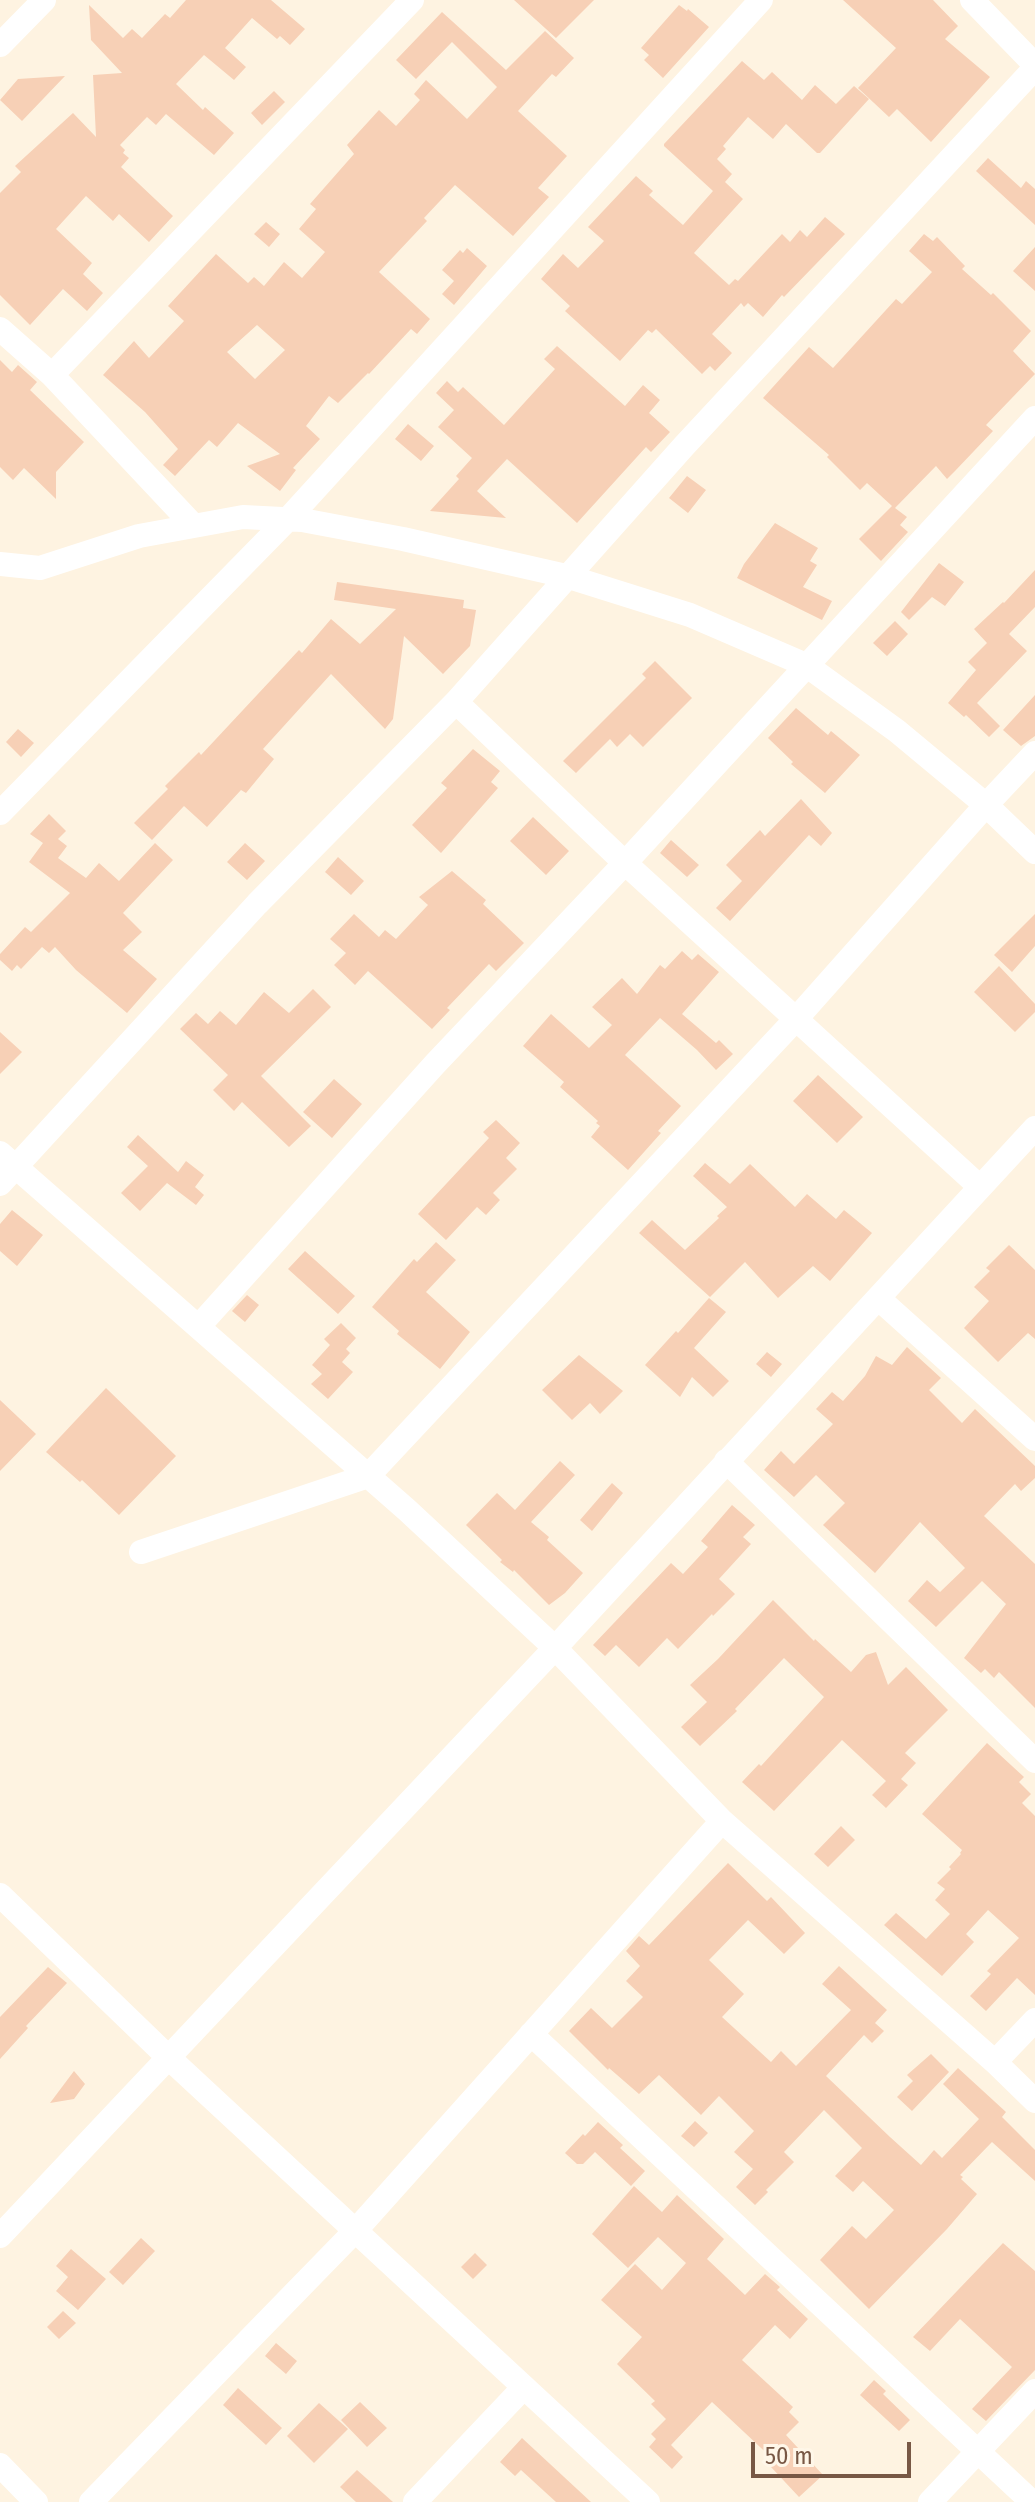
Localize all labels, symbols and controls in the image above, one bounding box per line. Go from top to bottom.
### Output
scale bar [755,2426,915,2476]
text: 50 m [765,2442,813,2470]

